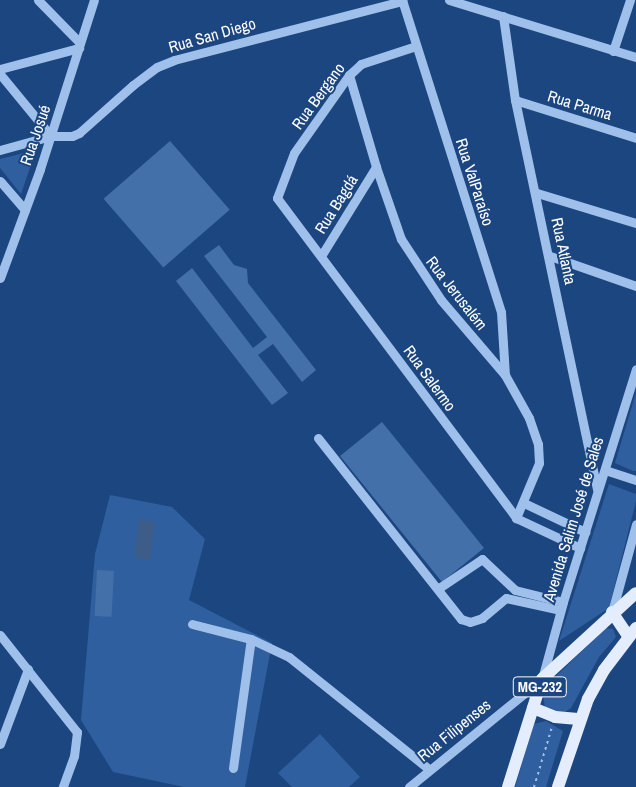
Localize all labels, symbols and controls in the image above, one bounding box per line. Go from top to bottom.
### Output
street label: Rua San Diego [166,13,258,57]
street label: Rua Bergano [288,59,348,133]
street label: Rua Parma [545,86,615,124]
street label: Rua Josué [16,102,54,168]
street label: Rua ValParaíso [452,136,498,228]
street label: Rua Bagdá [310,171,362,237]
street label: Rua Atlanta [547,215,581,287]
street label: Rua Jerusalém [422,252,492,334]
street label: Rua Salermo [400,341,460,415]
street label: Avenida Salim José de Sales [539,434,607,604]
road number: MG-232 [512,674,568,700]
street label: Rua Filipenses [414,695,494,765]

